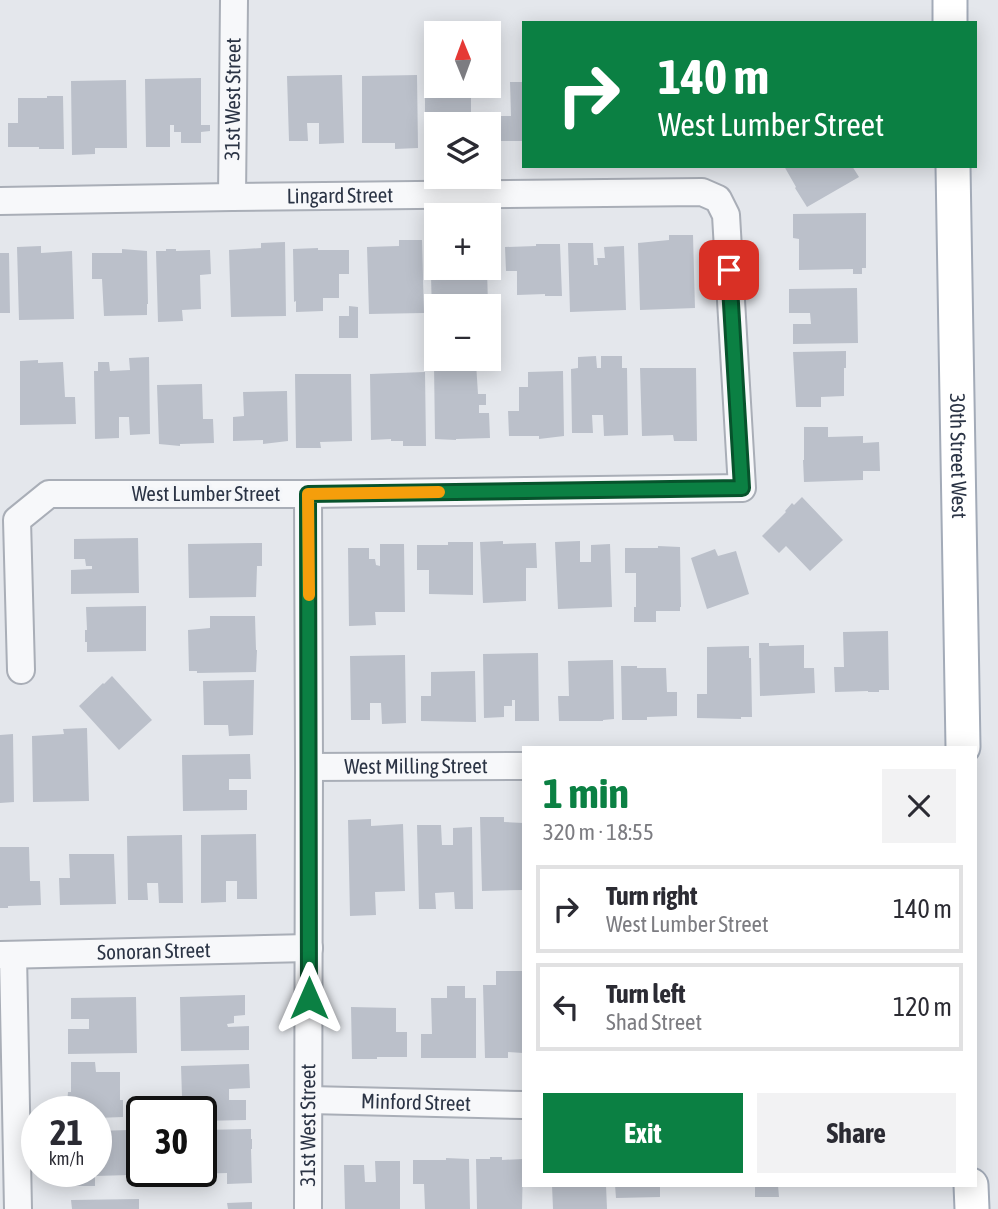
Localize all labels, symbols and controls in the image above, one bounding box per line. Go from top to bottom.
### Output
north arrow [424,21,500,98]
map controls [424,21,501,371]
street label: 31st West Street [219,37,245,161]
text: 140 m [658,48,769,104]
icon: right [543,49,634,140]
text: West Lumber Street [658,106,884,143]
button: layers [424,112,501,189]
street label: Lingard Street [286,182,393,207]
button: + [424,203,501,280]
pin [699,240,759,300]
icon: arrive [710,251,748,289]
button: − [424,294,501,371]
street label: 30th Street West [946,393,972,519]
street label: West Lumber Street [132,481,280,505]
street label: West Milling Street [344,753,488,778]
text: 1 min [543,769,629,817]
button: close [882,769,956,843]
text: 320 m · 18:55 [543,819,654,845]
text: Turn right [606,881,697,911]
icon: right [547,890,585,928]
text: 140 m [893,894,952,924]
text: West Lumber Street [606,911,769,937]
street label: Sonoran Street [97,937,211,964]
position arrow [272,961,346,1035]
text: Turn left [606,979,686,1009]
icon: left [547,988,585,1026]
text: 120 m [893,992,952,1022]
text: Shad Street [606,1009,702,1035]
street label: 31st West Street [295,1064,319,1186]
street label: Minford Street [361,1088,471,1115]
button: Exit [543,1093,743,1173]
button: Share [757,1093,956,1173]
speed limit sign: 30 [126,1096,217,1187]
text: 21 [50,1112,83,1152]
text: km/h [49,1148,84,1169]

